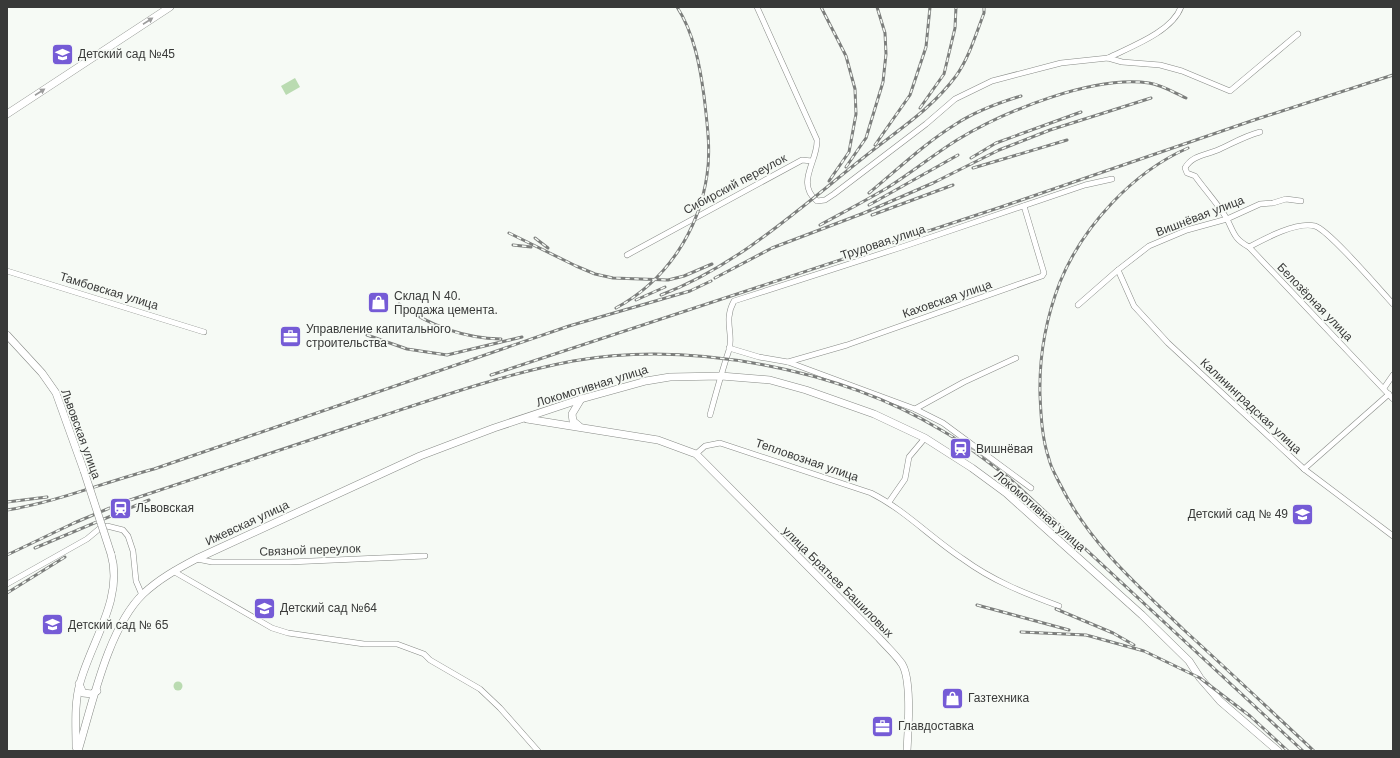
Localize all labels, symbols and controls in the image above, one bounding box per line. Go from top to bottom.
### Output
one-way arrow [143,17,153,25]
school or university icon: Детский сад №45 [49,41,75,67]
place label: Детский сад №45 [78,47,175,61]
one-way arrow [34,88,45,96]
street label: Сибирский переулок [681,151,790,217]
street label: Вишнёвая улица [1154,193,1246,239]
street label: Трудовая улица [839,222,927,262]
street label: Белозёрная улица [1274,260,1356,344]
street label: Тамбовская улица [58,269,160,313]
street label: Каховская улица [901,277,994,321]
place label: Склад N 40. Продажа цемента. [394,289,498,317]
shop icon: Склад N 40. Продажа цемента. [366,290,392,316]
place label: Управление капитального строительства [306,322,451,350]
office icon: Управление капитального строительства [277,323,303,349]
street label: Калининградская улица [1198,356,1305,457]
street label: Локомотивная улица [535,362,650,410]
street label: Львовская улица [58,387,104,481]
street label: Тепловозная улица [754,436,861,484]
station icon: Вишнёвая [948,436,974,462]
place label: Вишнёвая [976,442,1033,456]
street label: Локомотивная улица [992,468,1089,555]
station icon: Львовская [108,495,134,521]
street label: Ижевская улица [203,497,291,548]
place label: Львовская [136,501,194,515]
school or university icon: Детский сад № 49 [1290,501,1316,527]
place label: Детский сад № 49 [1188,507,1288,521]
street label: улица Братьев Башиловых [780,524,896,640]
street label: Связной переулок [259,541,362,559]
school or university icon: Детский сад №64 [251,595,277,621]
place label: Детский сад №64 [280,601,377,615]
school or university icon: Детский сад № 65 [40,612,66,638]
place label: Детский сад № 65 [68,618,169,632]
shop icon: Газтехника [939,685,965,711]
place label: Газтехника [968,691,1029,705]
office icon: Главдоставка [869,713,895,739]
place label: Главдоставка [898,719,974,733]

